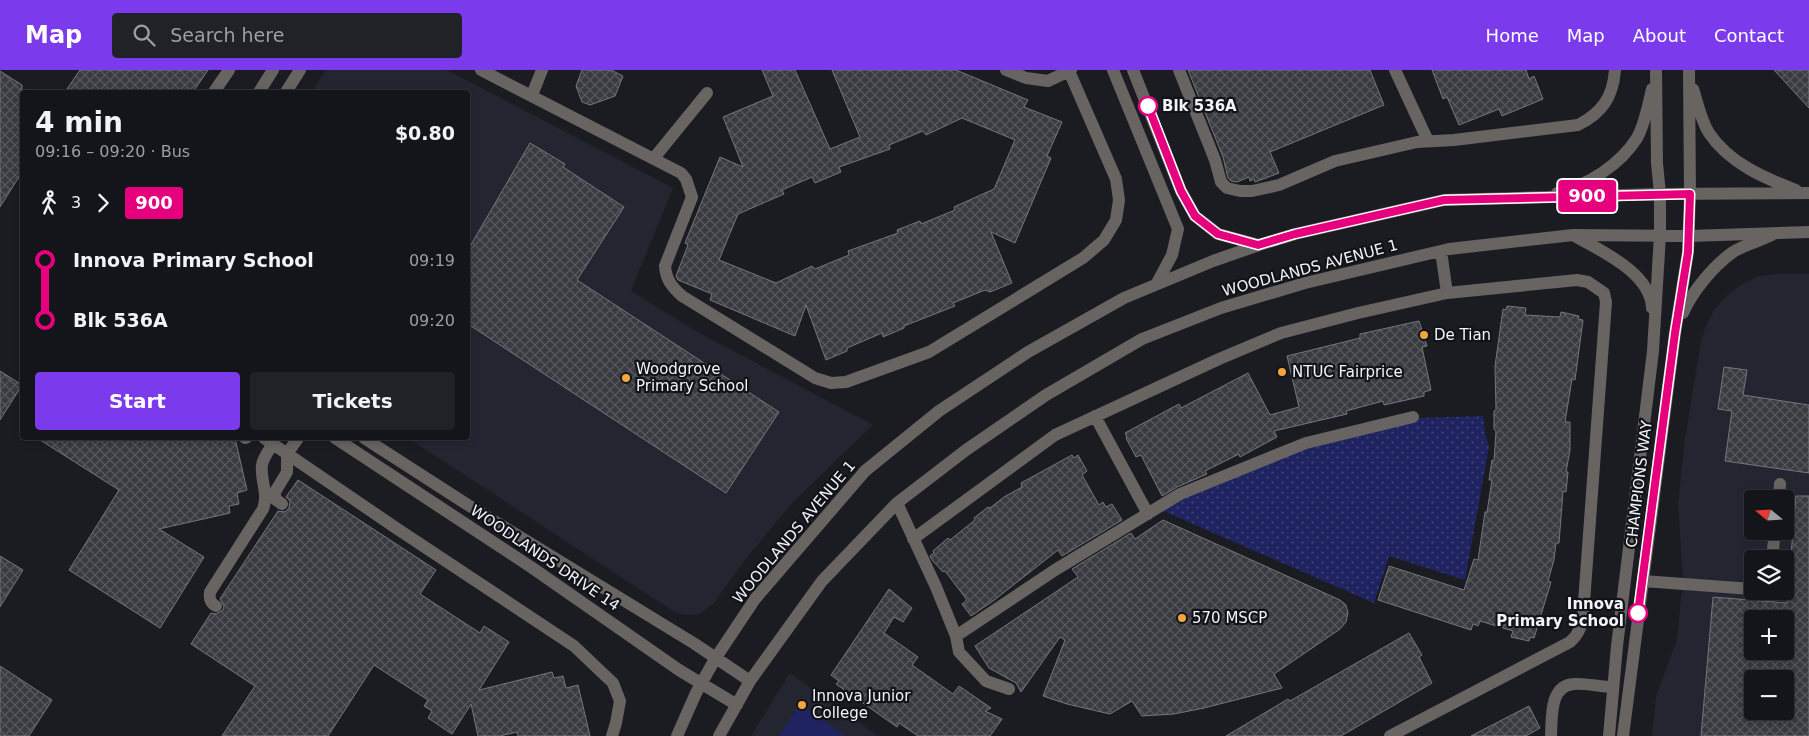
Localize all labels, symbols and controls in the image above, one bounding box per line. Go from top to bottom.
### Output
search box [112,13,462,58]
text: Map [25,21,82,49]
icon: search [130,21,158,49]
text: Search here [170,24,284,46]
text: Home [1486,25,1539,46]
text: Map [1567,25,1605,46]
text: About [1633,25,1686,46]
text: Contact [1714,25,1784,46]
marker: Blk 536A [1138,96,1158,116]
place label: Blk 536A [1162,97,1237,115]
text: 4 min [35,106,123,139]
text: $0.80 [395,122,455,144]
text: 09:16 – 09:20 · Bus [35,142,190,161]
line badge: 900 [1558,180,1616,212]
text: 900 [1568,185,1606,206]
icon: walk [35,189,63,217]
icon: forward [89,189,117,217]
text: 900 [135,192,173,213]
text: 3 [71,193,81,212]
street label: WOODLANDS AVENUE 1 [1220,236,1400,300]
text: Innova Primary School [73,249,314,271]
text: 09:19 [409,251,455,270]
text: Blk 536A [73,309,168,331]
text: 09:20 [409,311,455,330]
place label: De Tian [1434,326,1491,344]
marker: De Tian [1418,329,1430,341]
place label: Woodgrove Primary School [636,360,749,395]
place label: NTUC Fairprice [1292,363,1403,381]
marker: NTUC Fairprice [1276,366,1288,378]
button: Start [35,372,240,430]
button: Tickets [250,372,455,430]
marker: Woodgrove Primary School [620,372,632,384]
street label: CHAMPIONS WAY [1622,419,1656,549]
street label: WOODLANDS AVENUE 1 [729,457,859,607]
north arrow [1744,490,1794,540]
map controls [1744,490,1794,720]
street label: WOODLANDS DRIVE 14 [467,501,623,615]
button: layers [1744,550,1794,600]
place label: Innova Primary School [1496,595,1624,630]
marker: Innova Primary School [1628,603,1648,623]
place label: 570 MSCP [1192,609,1267,627]
button: + [1744,610,1794,660]
marker: 570 MSCP [1176,612,1188,624]
button: − [1744,670,1794,720]
place label: Innova Junior College [812,687,911,722]
marker: Innova Junior College [796,699,808,711]

